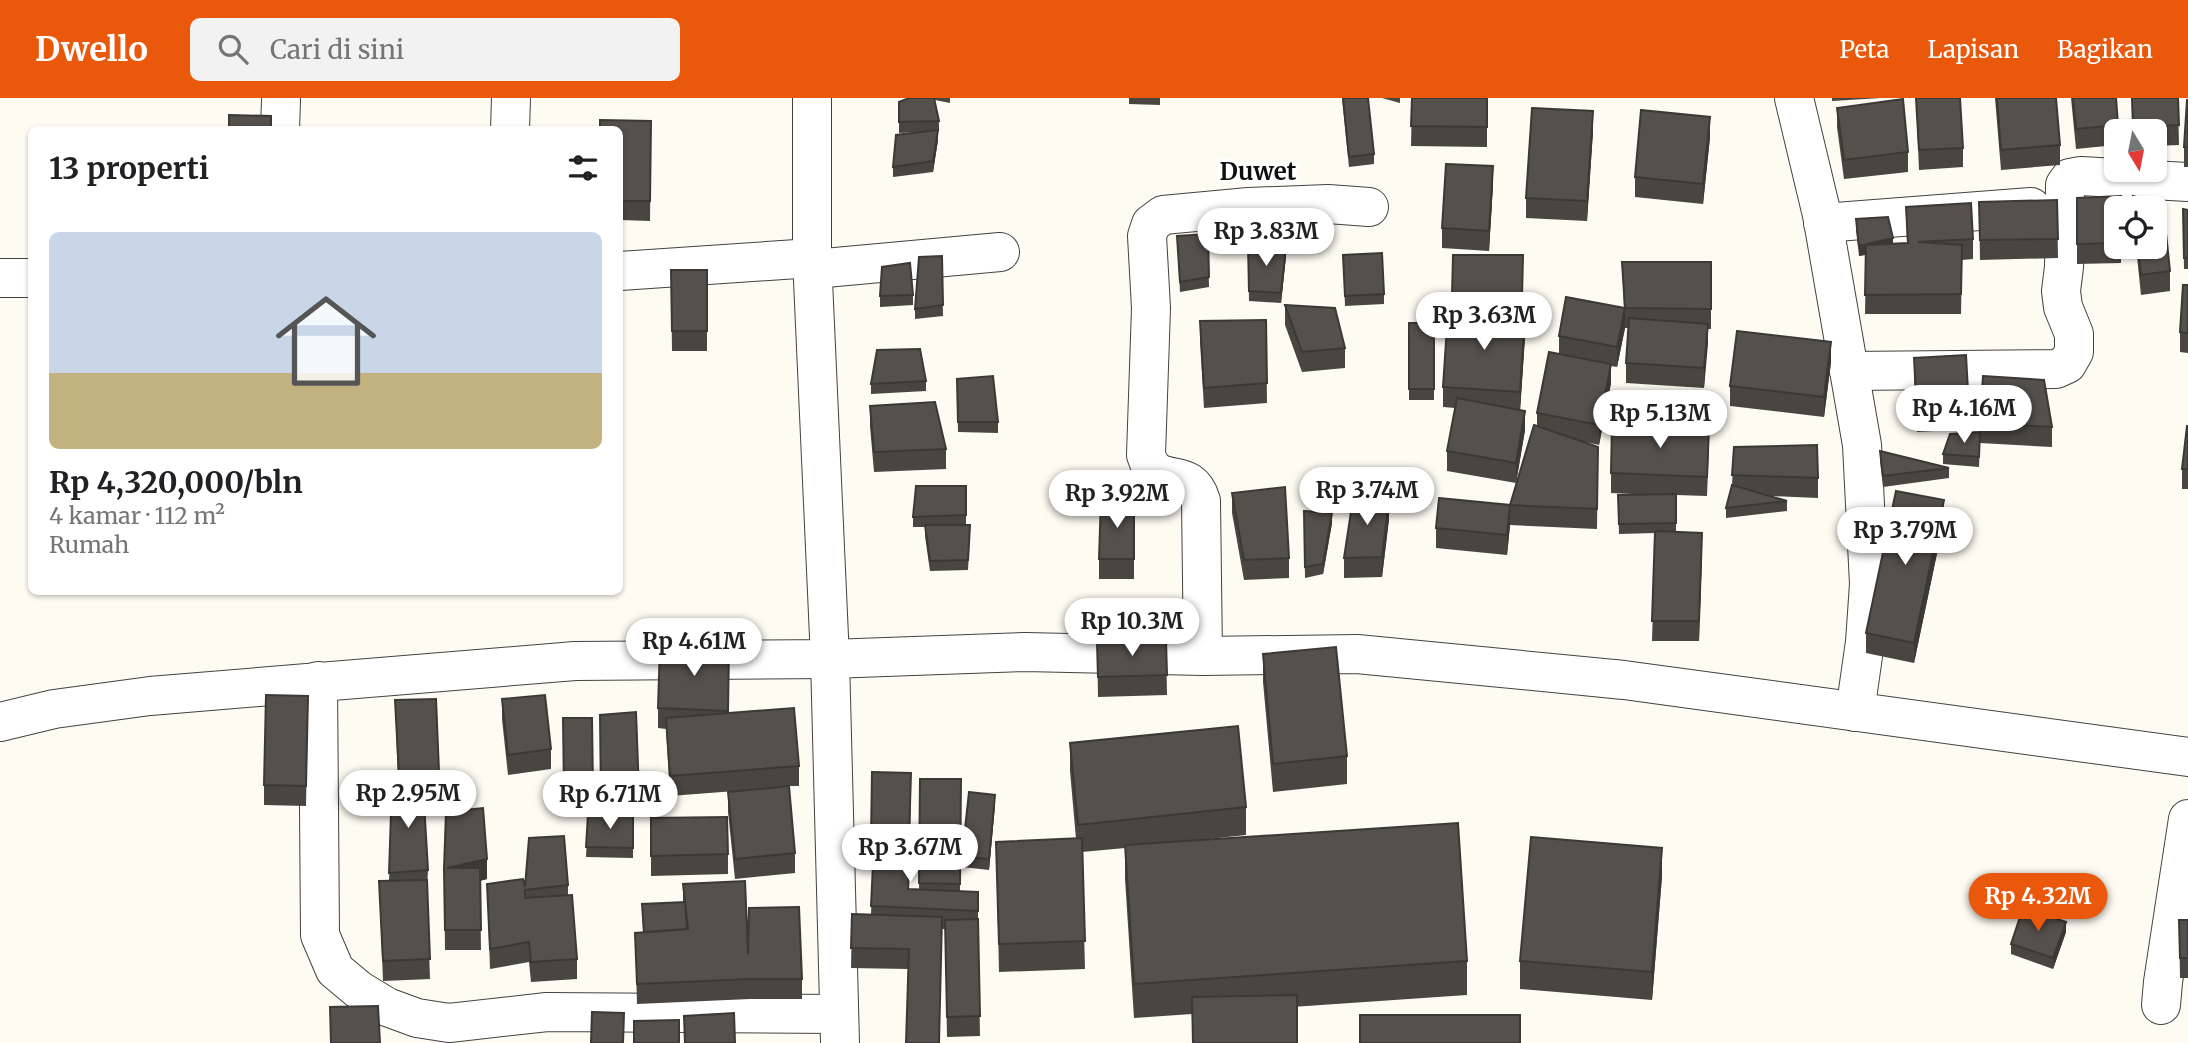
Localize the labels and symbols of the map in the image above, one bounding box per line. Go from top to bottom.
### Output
north arrow [2104,119,2166,182]
district label: Duwet [1220,156,1297,187]
pin: Rp 3.83M [1194,208,1338,268]
pin: Rp 3.63M [1412,292,1556,352]
pin: Rp 4.16M [1892,386,2036,445]
pin: Rp 5.13M [1588,390,1732,450]
pin: Rp 3.74M [1295,468,1439,527]
pin: Rp 3.92M [1045,470,1189,530]
pin: Rp 3.79M [1833,508,1977,567]
pin: Rp 10.3M [1060,598,1204,658]
pin: Rp 4.61M [622,618,766,678]
pin: Rp 2.95M [336,770,480,830]
pin: Rp 6.71M [538,772,682,831]
pin: Rp 3.67M [838,824,982,884]
pin: Rp 4.32M [1966,874,2110,933]

